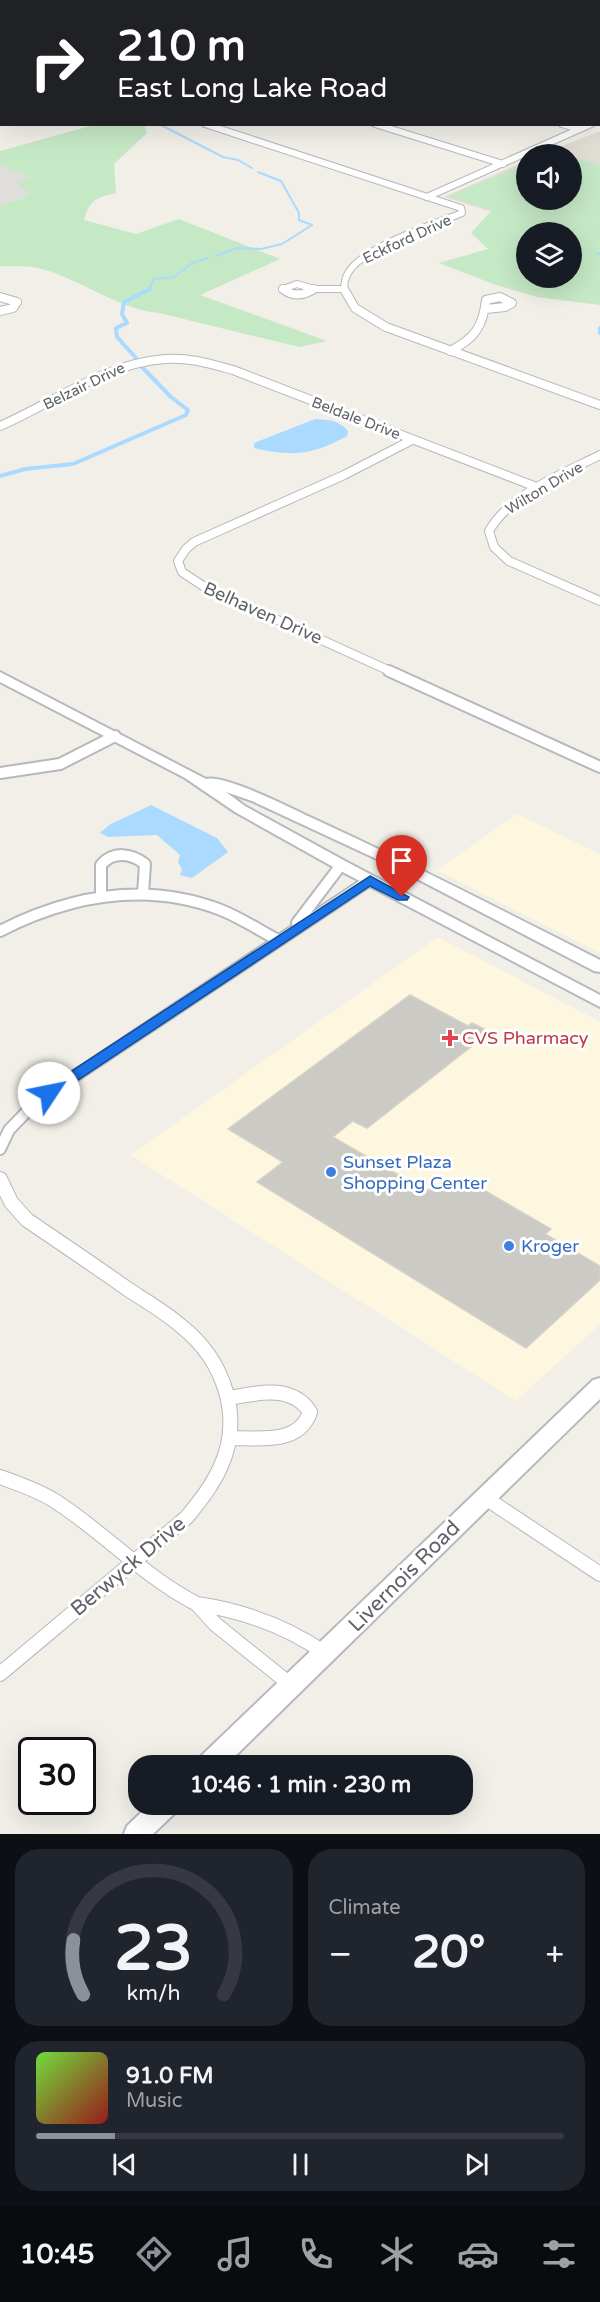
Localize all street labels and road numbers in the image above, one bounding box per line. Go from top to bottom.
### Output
street label: Eckford Drive [360,211,454,267]
street label: Belzair Drive [40,358,128,414]
street label: Beldale Drive [309,393,403,443]
street label: Wilton Drive [502,458,586,518]
street label: Belhaven Drive [200,577,326,649]
street label: Berwyck Drive [66,1511,191,1622]
street label: Livernois Road [343,1515,465,1637]

